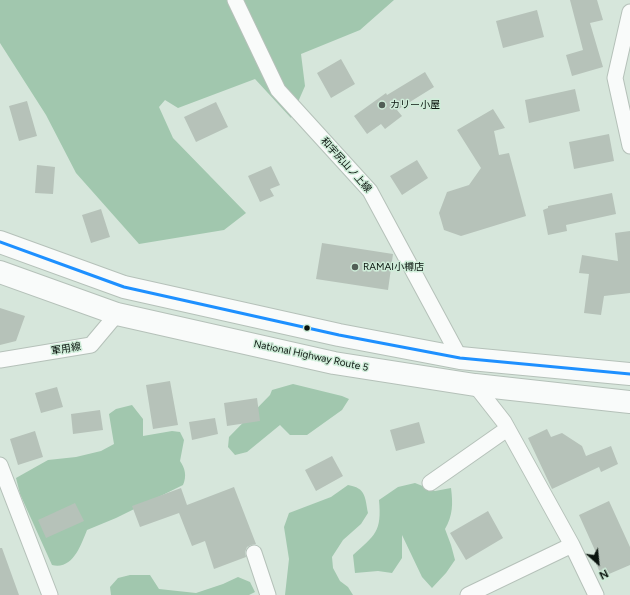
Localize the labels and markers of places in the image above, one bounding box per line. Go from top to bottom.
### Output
place label: カリー小屋 [390,99,440,111]
marker: カリー小屋 [377,100,387,110]
place label: RAMAI小樽店 [363,261,424,273]
marker: RAMAI小樽店 [350,262,360,272]
unlabelled marker [302,323,312,333]

